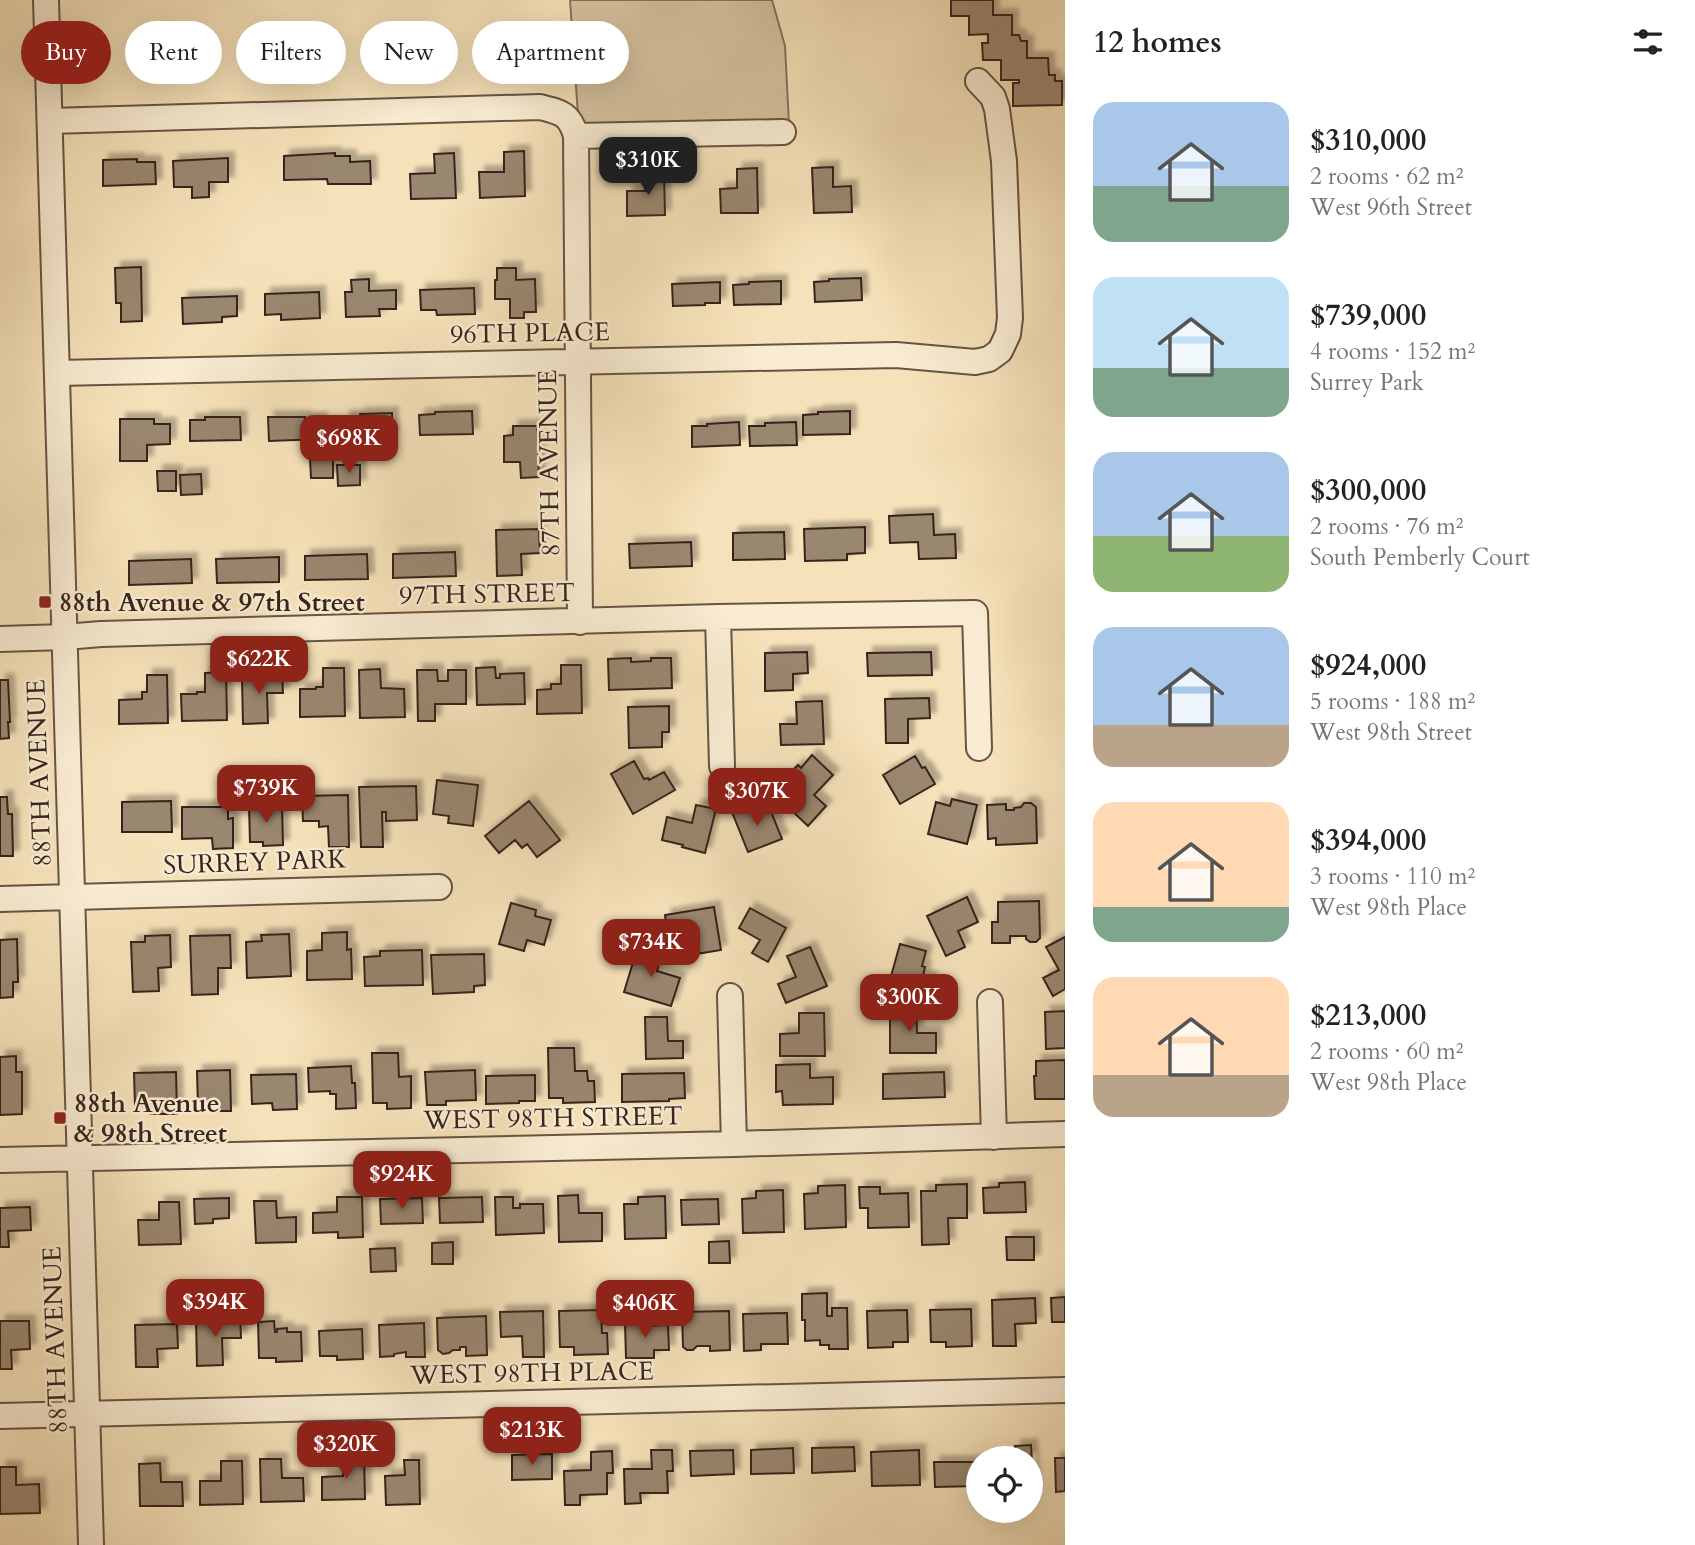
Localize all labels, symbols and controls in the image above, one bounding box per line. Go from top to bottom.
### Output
chip: Buy [21,21,111,84]
chip: Rent [125,21,222,84]
chip: Filters [236,21,346,84]
chip: New [360,21,458,84]
chip: Apartment [472,21,629,84]
text: 12 homes [1093,22,1222,63]
icon: filters [1629,23,1667,61]
text: $310,000 [1310,120,1426,161]
icon: home [1149,130,1233,214]
pin: $310K [599,138,697,197]
text: $310K [615,144,681,175]
text: 2 rooms · 62 m² [1310,161,1463,192]
text: West 96th Street [1310,192,1472,223]
text: $739,000 [1310,295,1426,336]
icon: home [1149,305,1233,389]
street label: 96TH PLACE [450,314,610,352]
text: 4 rooms · 152 m² [1310,336,1475,367]
text: Surrey Park [1310,367,1424,398]
street label: 87TH AVENUE [530,369,568,557]
pin: $698K [300,416,398,475]
text: $698K [316,422,382,453]
text: $300,000 [1310,470,1426,511]
icon: home [1149,480,1233,564]
text: 2 rooms · 76 m² [1310,511,1463,542]
text: South Pemberly Court [1310,542,1530,573]
street label: 97TH STREET [399,575,575,613]
place label: 88th Avenue & 97th Street [59,585,365,620]
marker: 88th Avenue & 97th Street [37,594,53,610]
pin: $622K [210,636,308,696]
text: $622K [226,643,292,674]
text: $924,000 [1310,645,1426,686]
icon: home [1149,655,1233,739]
street label: 88TH AVENUE [18,679,60,867]
text: 5 rooms · 188 m² [1310,686,1475,717]
text: West 98th Street [1310,717,1472,748]
pin: $739K [217,766,315,825]
pin: $307K [708,768,806,828]
text: $739K [233,772,299,803]
text: $307K [724,775,790,806]
text: $394,000 [1310,820,1426,861]
icon: home [1149,830,1233,914]
street label: SURREY PARK [162,841,348,883]
text: 3 rooms · 110 m² [1310,861,1475,892]
text: West 98th Place [1310,892,1467,923]
pin: $734K [602,920,700,979]
text: $734K [618,926,684,957]
pin: $300K [860,974,958,1034]
text: $300K [876,981,942,1012]
text: $213,000 [1310,995,1426,1036]
icon: home [1149,1005,1233,1089]
text: 2 rooms · 60 m² [1310,1036,1463,1067]
text: West 98th Place [1310,1067,1467,1098]
place label: 88th Avenue & 98th Street [74,1086,227,1151]
street label: WEST 98TH STREET [422,1098,683,1138]
marker: 88th Avenue & 98th Street [52,1110,68,1126]
pin: $924K [353,1152,451,1211]
text: $924K [369,1158,435,1189]
street label: 88TH AVENUE [34,1246,76,1434]
pin: $394K [166,1280,264,1339]
pin: $406K [596,1280,694,1340]
text: $394K [182,1286,248,1317]
text: $406K [612,1287,678,1318]
street label: WEST 98TH PLACE [409,1353,654,1393]
pin: $213K [483,1408,581,1467]
text: $213K [499,1414,565,1445]
pin: $320K [297,1422,395,1481]
text: $320K [313,1428,379,1459]
map controls [966,1446,1043,1523]
button: locate [966,1446,1043,1523]

